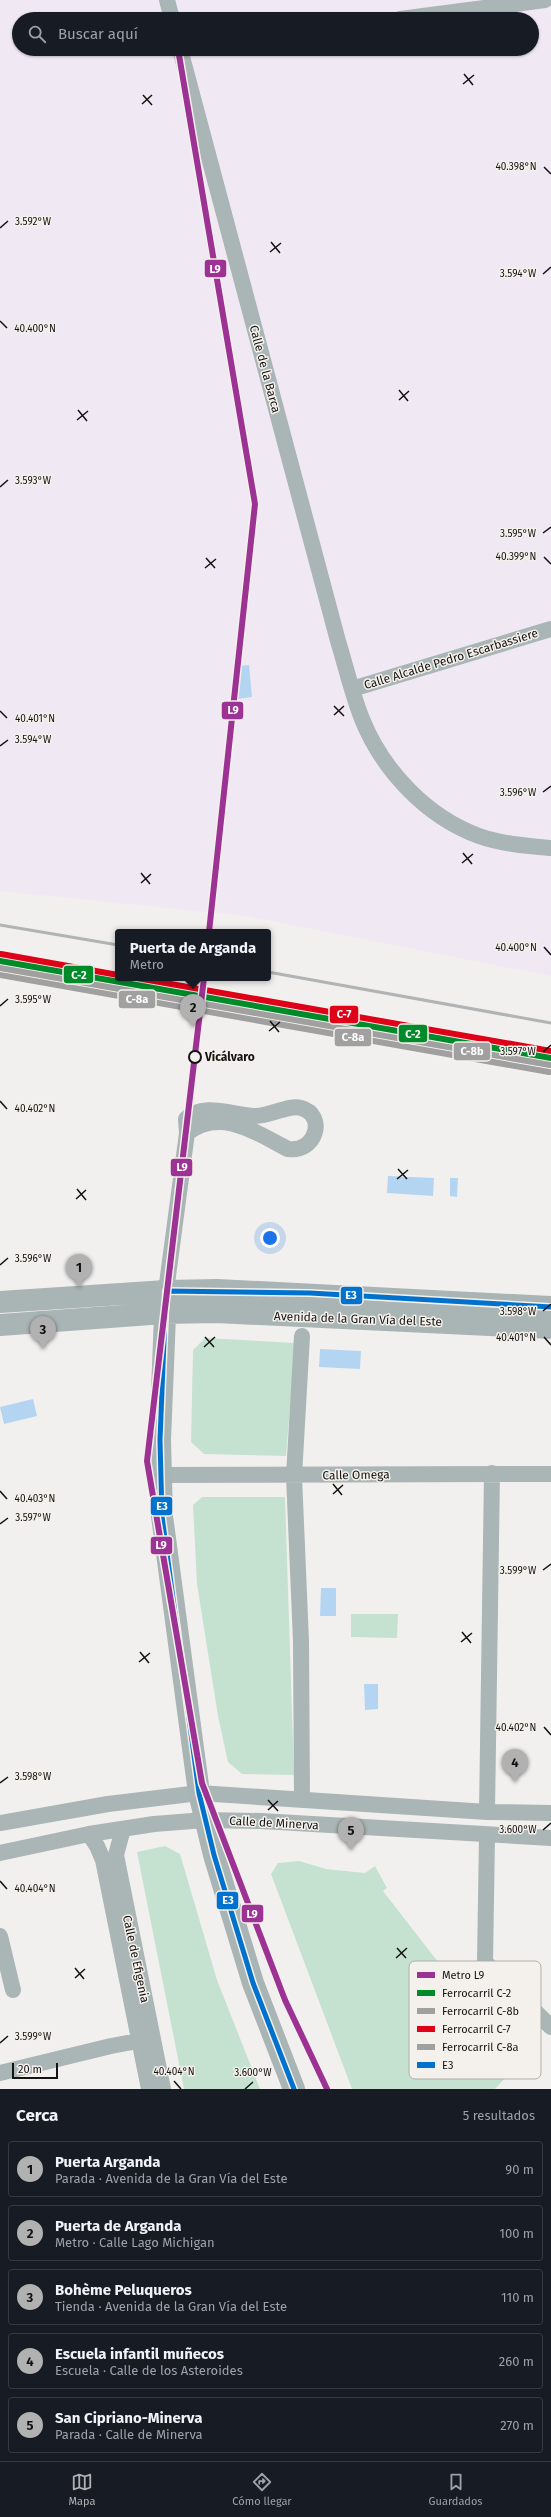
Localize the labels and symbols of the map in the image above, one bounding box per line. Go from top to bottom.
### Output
text: 40.398°N [495,161,537,173]
text: 3.592°W [15,216,52,228]
line badge: L9 [204,259,227,278]
text: L9 [209,263,221,276]
text: 3.594°W [500,268,537,280]
text: 40.400°N [14,323,56,335]
street label: Calle de la Barca [247,324,283,414]
text: 3.593°W [15,475,52,487]
text: 3.595°W [500,528,537,540]
text: 40.399°N [496,551,536,563]
street label: Calle Alcalde Pedro Escarbassiere [362,626,540,692]
line badge: L9 [221,701,244,720]
text: L9 [227,704,239,717]
text: 40.401°N [15,713,55,725]
text: 3.594°W [15,734,52,746]
text: 3.596°W [500,787,537,799]
text: 40.400°N [495,942,537,954]
line badge: C-2 [63,965,94,984]
text: C-2 [71,969,87,982]
line badge: C-8a [118,990,156,1009]
text: C-8a [126,993,148,1006]
text: 3.595°W [15,994,52,1006]
pin: 2 [180,994,206,1027]
line badge: C-7 [329,1005,359,1024]
text: C-7 [337,1008,351,1021]
line badge: C-2 [398,1024,428,1043]
line badge: C-8a [334,1028,372,1047]
text: C-2 [405,1028,421,1041]
text: C-8a [342,1031,364,1044]
line badge: C-8b [453,1042,491,1061]
text: C-8b [460,1045,484,1058]
text: 3.597°W [500,1046,536,1058]
marker: Vicálvaro [188,1050,202,1064]
place label: Vicálvaro [204,1050,255,1064]
text: 40.402°N [15,1103,55,1115]
line badge: L9 [170,1158,193,1177]
text: L9 [176,1161,188,1174]
your location [260,1228,280,1248]
text: 3.596°W [15,1253,52,1265]
pin: 1 [66,1254,92,1287]
line badge: E3 [340,1286,363,1305]
text: E3 [345,1289,357,1302]
text: 3.598°W [500,1306,537,1318]
street label: Avenida de la Gran Vía del Este [274,1309,442,1329]
pin: 3 [30,1316,56,1349]
text: 40.401°N [496,1332,536,1344]
street label: Calle Omega [322,1467,390,1483]
text: 40.403°N [15,1493,55,1505]
line badge: E3 [150,1496,173,1516]
text: E3 [156,1500,168,1513]
text: 3.597°W [15,1512,51,1524]
line badge: L9 [150,1536,173,1555]
text: L9 [155,1539,167,1552]
text: 3.599°W [500,1565,537,1577]
text: 40.402°N [496,1722,536,1734]
pin: 4 [502,1749,528,1782]
text: 3.598°W [15,1771,52,1783]
street label: Calle de Minerva [229,1814,319,1832]
pin: 5 [338,1817,364,1850]
text: 3.600°W [499,1824,537,1836]
text: 40.404°N [14,1883,56,1895]
line badge: E3 [216,1891,239,1910]
text: E3 [222,1894,234,1907]
line badge: L9 [241,1904,264,1923]
text: L9 [246,1908,258,1921]
street label: Calle de Efigenia [120,1914,152,2004]
legend [409,1961,541,2079]
text: Metro L9 [442,1969,485,1982]
text: Ferrocarril C-2 [442,1987,511,2000]
text: Ferrocarril C-8b [442,2005,519,2018]
text: Ferrocarril C-7 [442,2023,511,2036]
text: 3.599°W [15,2031,52,2043]
text: Ferrocarril C-8a [442,2041,518,2054]
text: E3 [442,2059,453,2072]
scale bar [12,2061,58,2080]
text: 40.404°N [153,2066,195,2078]
text: 3.600°W [234,2067,272,2079]

